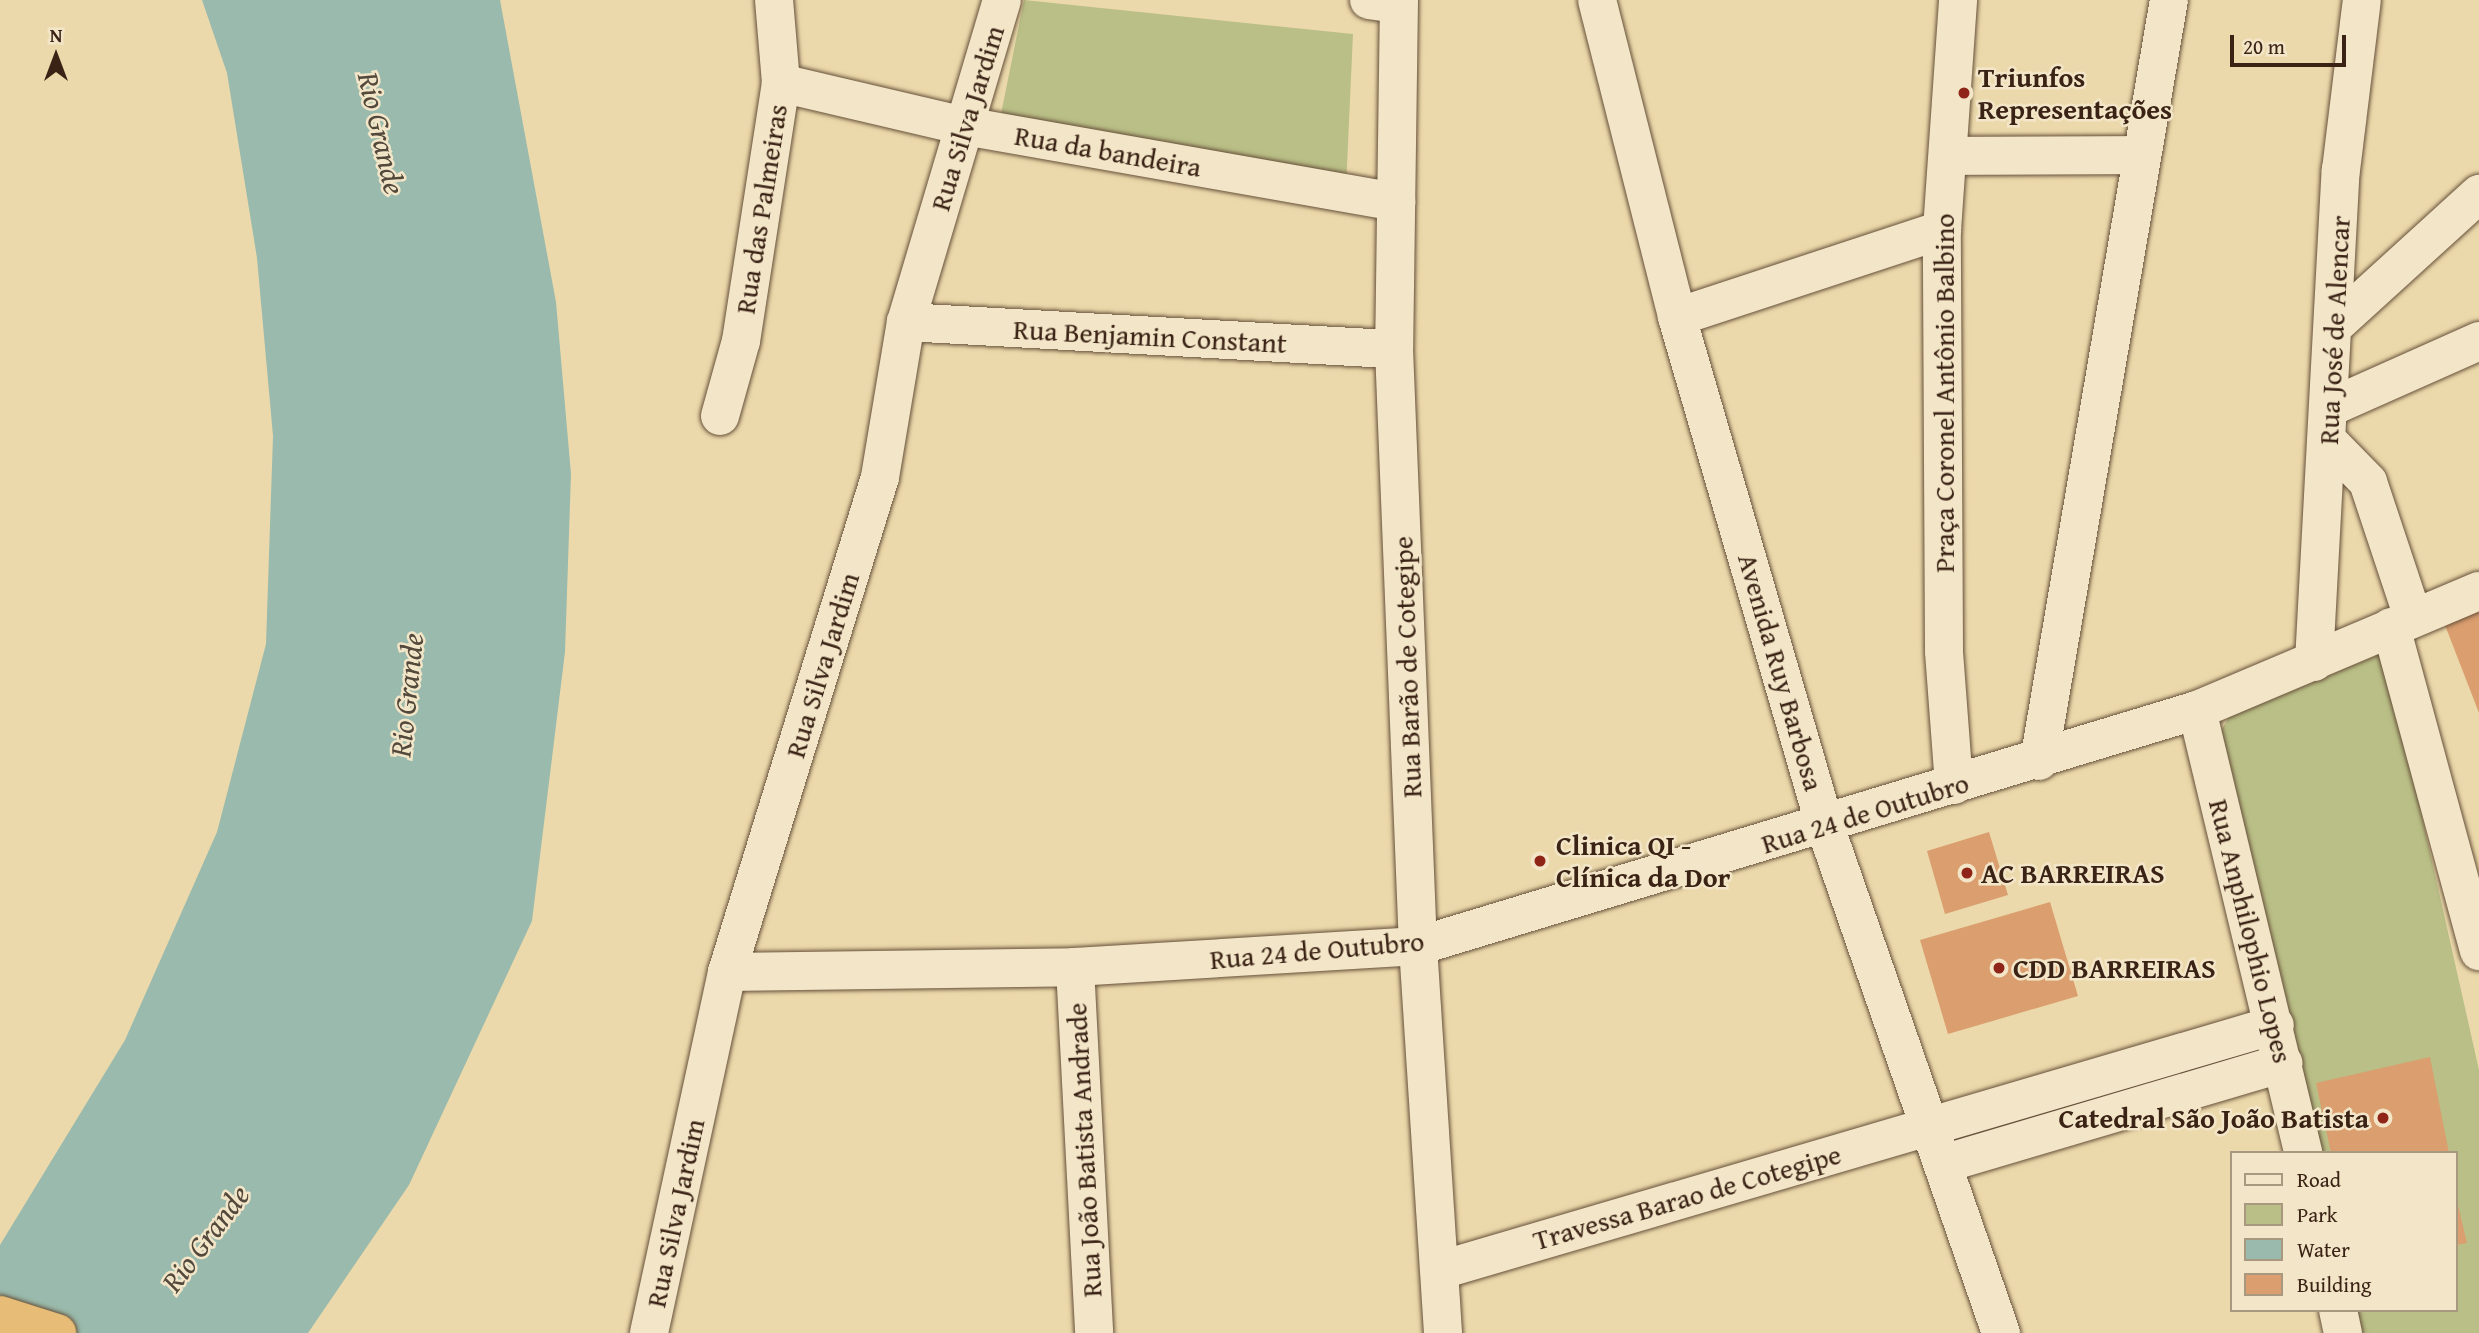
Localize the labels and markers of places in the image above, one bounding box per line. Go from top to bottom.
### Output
place label: Triunfos Representações [1978,60,2172,126]
marker: Triunfos Representações [1956,85,1972,101]
place label: Clinica QI - Clínica da Dor [1556,828,1730,894]
marker: Clinica QI - Clínica da Dor [1530,851,1550,871]
place label: AC BARREIRAS [1981,856,2165,890]
marker: AC BARREIRAS [1959,865,1975,881]
place label: CDD BARREIRAS [2013,951,2216,985]
marker: CDD BARREIRAS [1991,960,2007,976]
place label: Catedral São João Batista [2059,1101,2369,1135]
marker: Catedral São João Batista [2375,1110,2391,1126]

